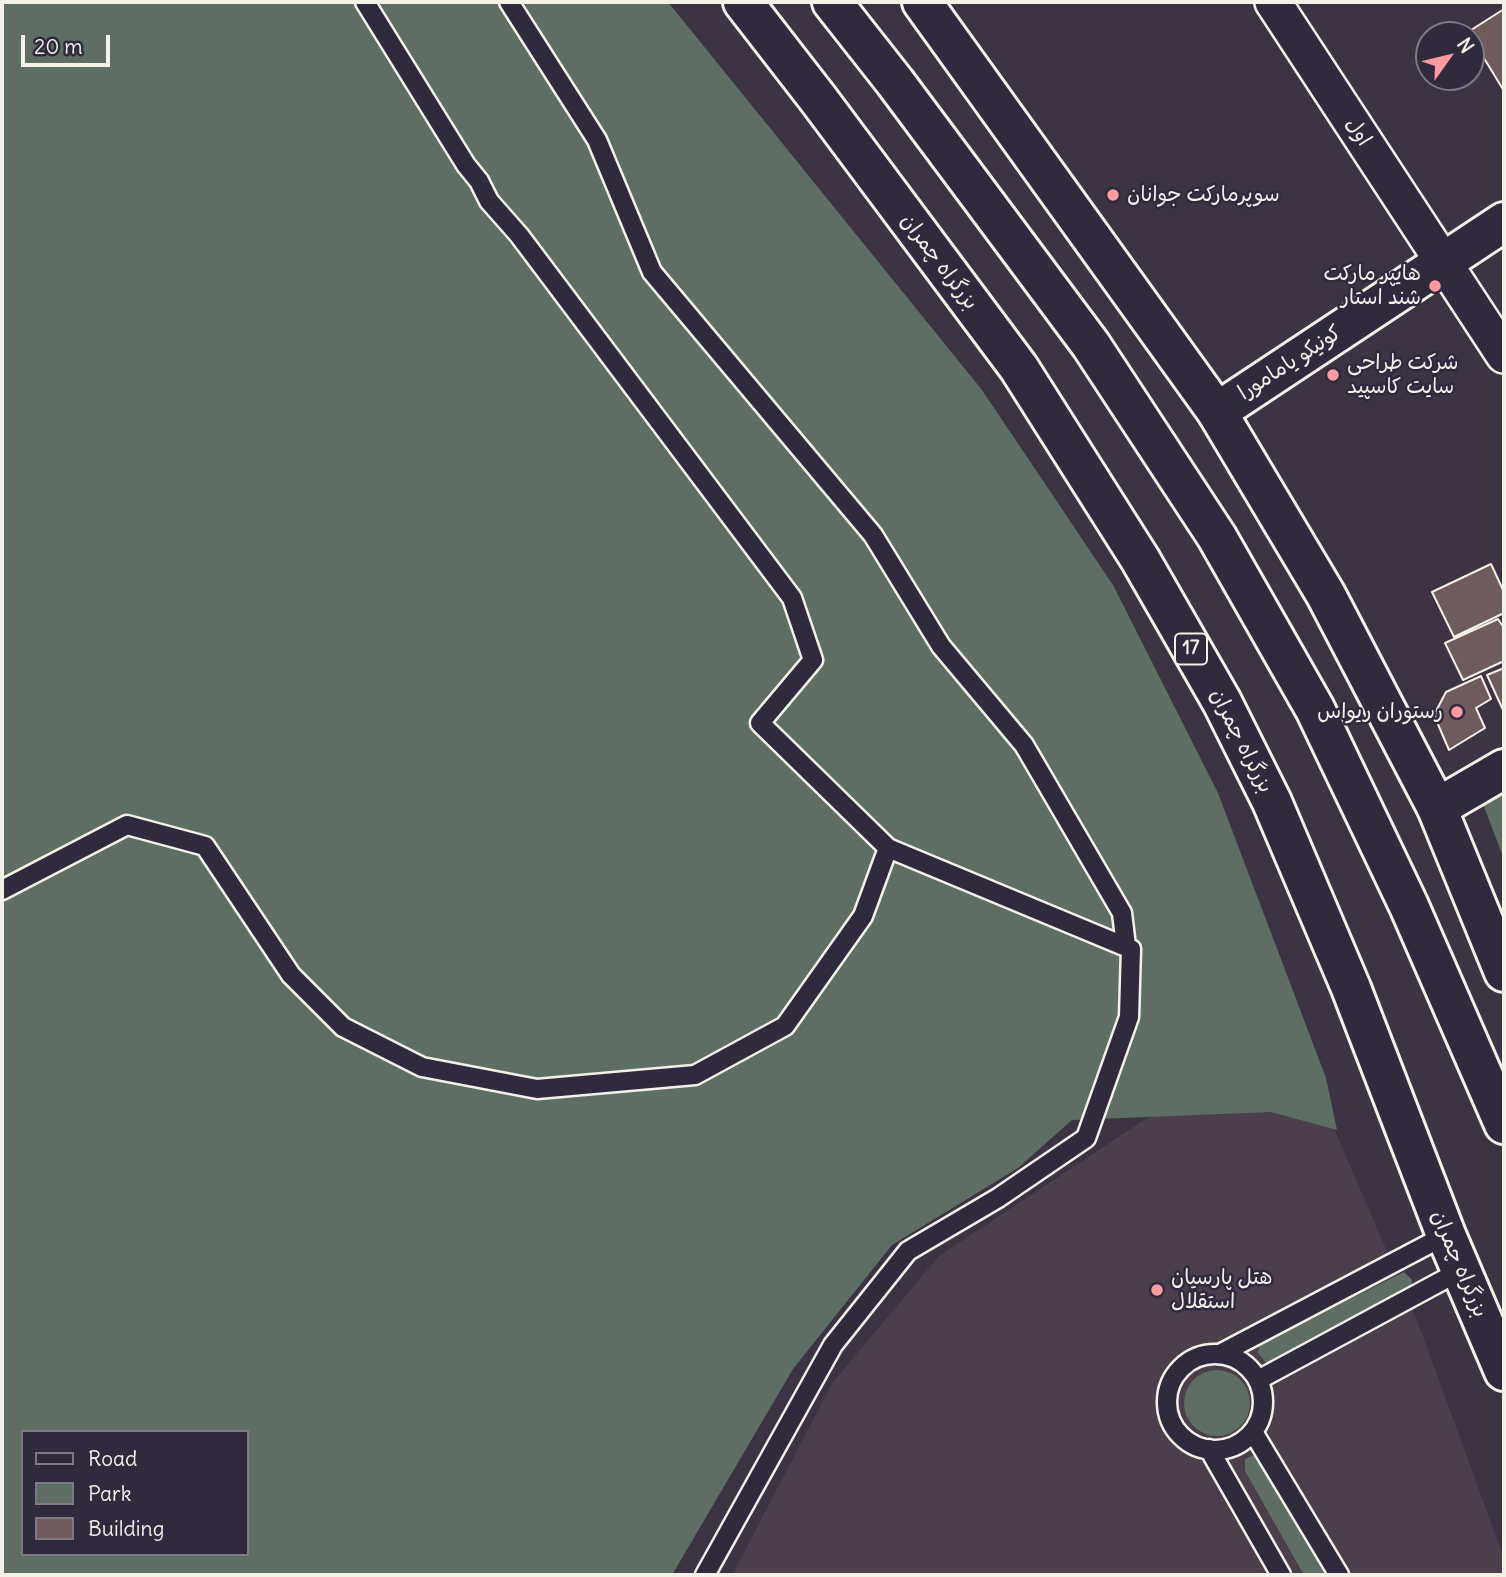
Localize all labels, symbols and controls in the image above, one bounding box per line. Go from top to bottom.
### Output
scale bar [24,21,114,65]
north arrow [1415,21,1485,91]
text: 20 m [34,33,83,60]
text: N [1452,33,1479,58]
street label: اول [1340,113,1376,151]
place label: سوپرمارکت جوانان [1127,182,1280,208]
marker: سوپرمارکت جوانان [1105,187,1121,203]
street label: بزرگراه چمران [895,209,983,315]
place label: هایپر مارکت شند استار [1323,261,1421,311]
marker: هایپر مارکت شند استار [1427,278,1443,294]
street label: کونیکو یامامورا [1234,320,1346,406]
place label: شرکت طراحی سایت کاسپید [1347,350,1459,400]
marker: شرکت طراحی سایت کاسپید [1325,367,1341,383]
road number: 17 [1175,634,1207,664]
street label: بزرگراه چمران [1204,685,1278,797]
place label: رستوران ریواس [1317,699,1443,725]
marker: رستوران ریواس [1449,704,1465,720]
street label: بزرگراه چمران [1425,1207,1493,1321]
place label: هتل پارسیان استقلال [1171,1265,1273,1315]
marker: هتل پارسیان استقلال [1149,1282,1165,1298]
legend [21,1430,248,1556]
text: Road [88,1445,137,1472]
text: Park [88,1480,131,1507]
text: Building [88,1515,164,1542]

